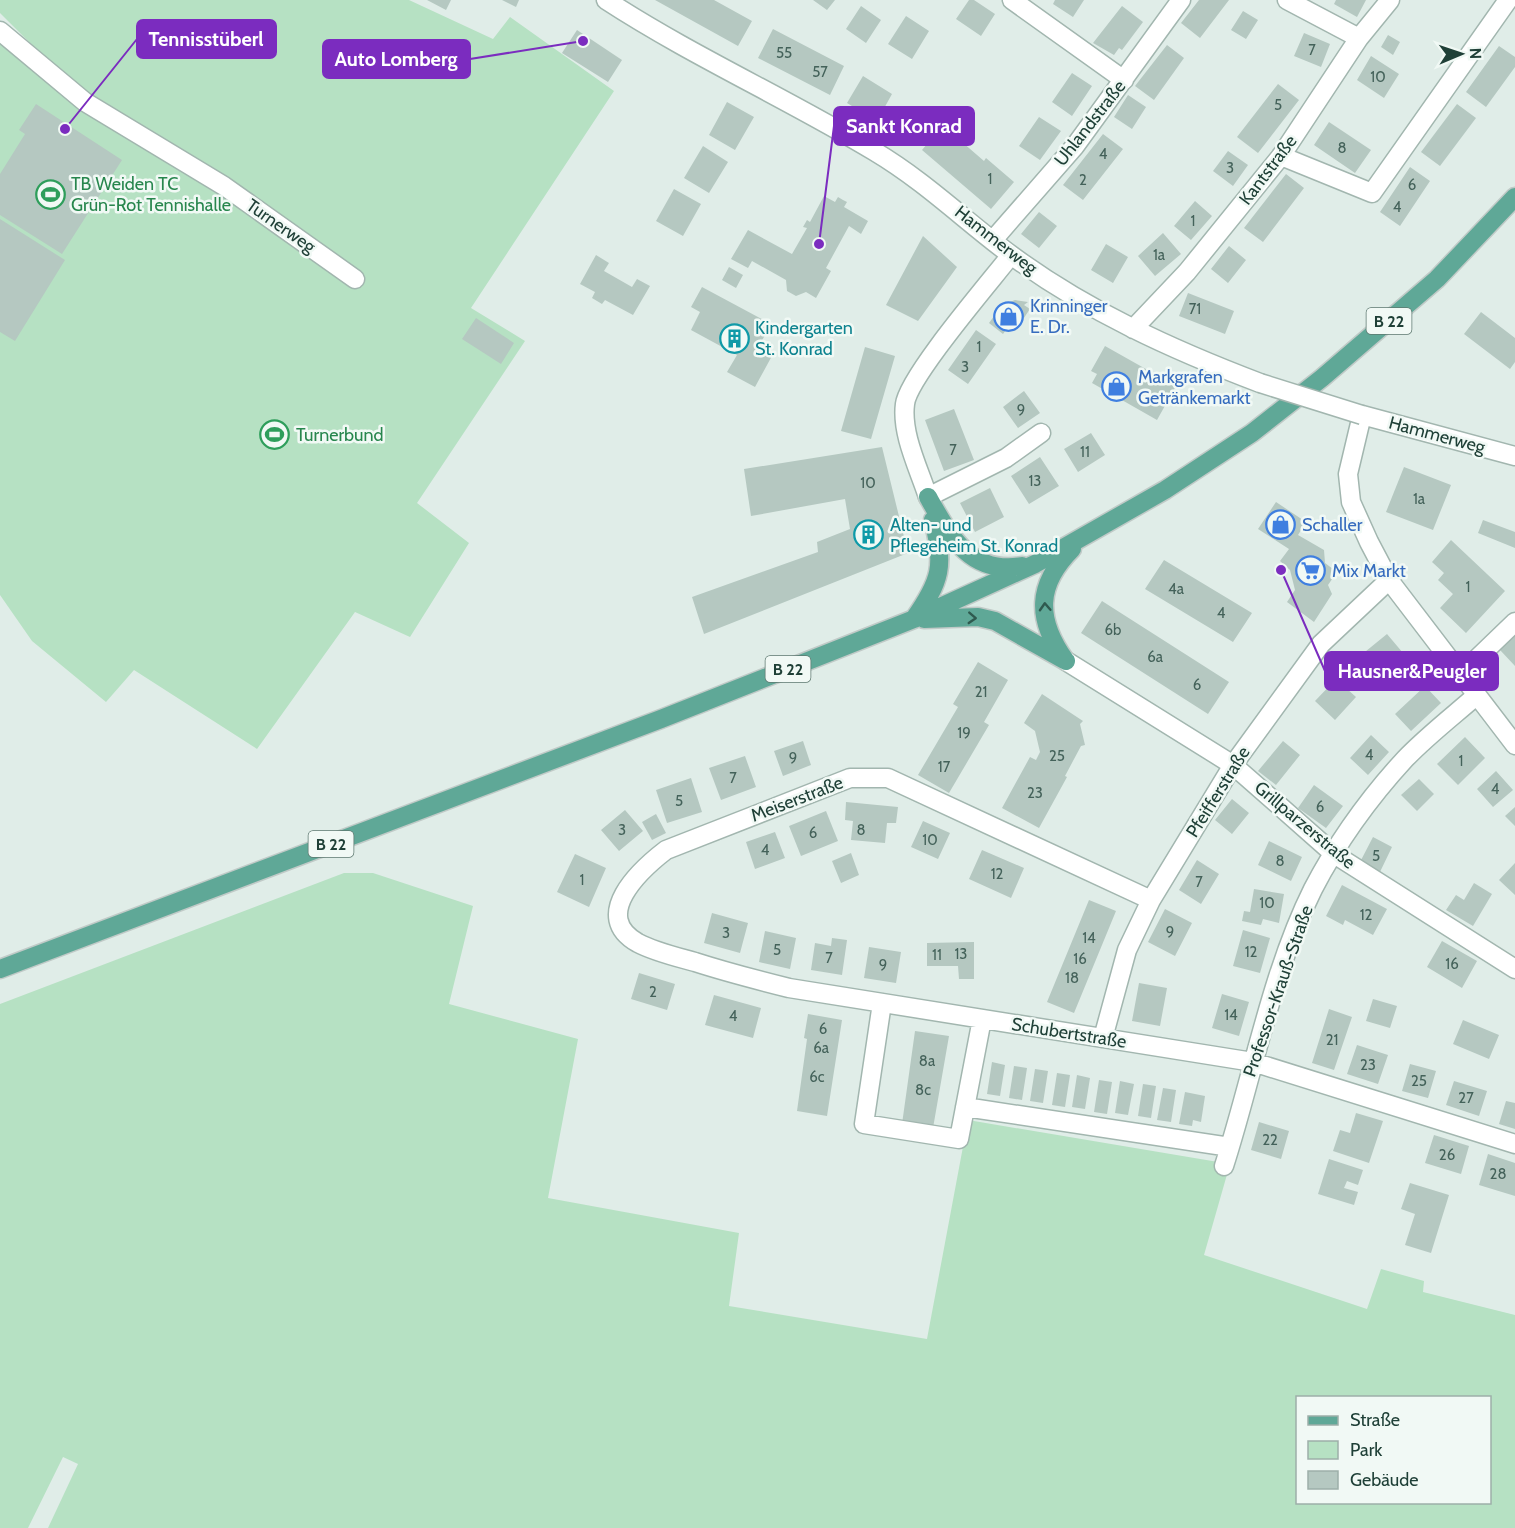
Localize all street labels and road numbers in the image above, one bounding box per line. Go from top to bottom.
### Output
street label: Uhlandstraße [1050,76,1130,170]
street label: Kantstraße [1235,131,1301,209]
street label: Turnerweg [242,194,321,258]
street label: Hammerweg [950,201,1043,280]
road number: B 22 [1366,308,1412,334]
street label: Hammerweg [1386,412,1489,459]
road number: B 22 [766,656,810,682]
street label: Pfeifferstraße [1181,743,1255,841]
street label: Meiserstraße [748,771,846,827]
street label: Grillparzerstraße [1250,776,1360,874]
road number: B 22 [308,831,354,857]
street label: Professor-Krauß-Straße [1238,902,1318,1080]
street label: Schubertstraße [1010,1013,1128,1053]

